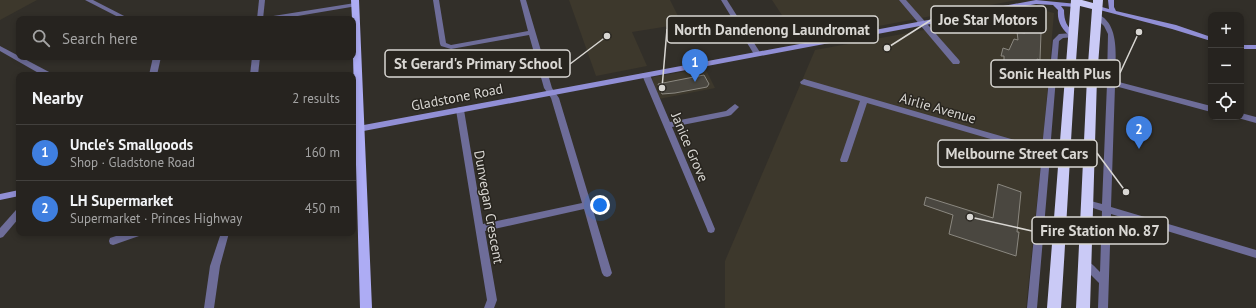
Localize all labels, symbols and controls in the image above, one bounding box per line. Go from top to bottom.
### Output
callout: Joe Star Motors [931,6,1046,33]
text: Joe Star Motors [937,10,1038,29]
map controls [1208,12,1244,120]
button: + [1208,12,1244,48]
search box [16,16,356,60]
callout: North Dandenong Laundromat [667,16,878,43]
text: North Dandenong Laundromat [674,20,871,39]
icon: search [30,27,52,49]
text: Search here [62,29,138,48]
button: − [1208,48,1244,84]
pin: 1 [682,49,708,82]
callout: St Gerard's Primary School [385,50,570,77]
text: St Gerard's Primary School [394,54,563,73]
callout: Sonic Health Plus [991,60,1120,87]
text: Sonic Health Plus [999,64,1111,83]
street label: Gladstone Road [409,79,505,115]
button: locate [1208,84,1244,120]
text: Nearby [32,87,83,109]
street label: Airlie Avenue [898,89,978,127]
text: 2 results [292,90,340,107]
street label: Janice Grove [667,109,713,184]
pin: 2 [1126,116,1152,149]
text: Uncle's Smallgoods [70,135,193,154]
callout: Melbourne Street Cars [938,140,1097,167]
text: 1 [41,144,49,161]
text: 160 m [305,144,340,161]
text: Melbourne Street Cars [946,144,1088,163]
street label: Dunvegan Crescent [470,149,508,265]
text: Shop · Gladstone Road [70,154,195,171]
text: LH Supermarket [70,191,173,210]
your location [590,195,610,215]
text: 2 [41,200,49,217]
text: 450 m [305,200,340,217]
text: Supermarket · Princes Highway [70,210,242,227]
callout: Fire Station No. 87 [1032,217,1168,244]
text: Fire Station No. 87 [1040,221,1160,240]

